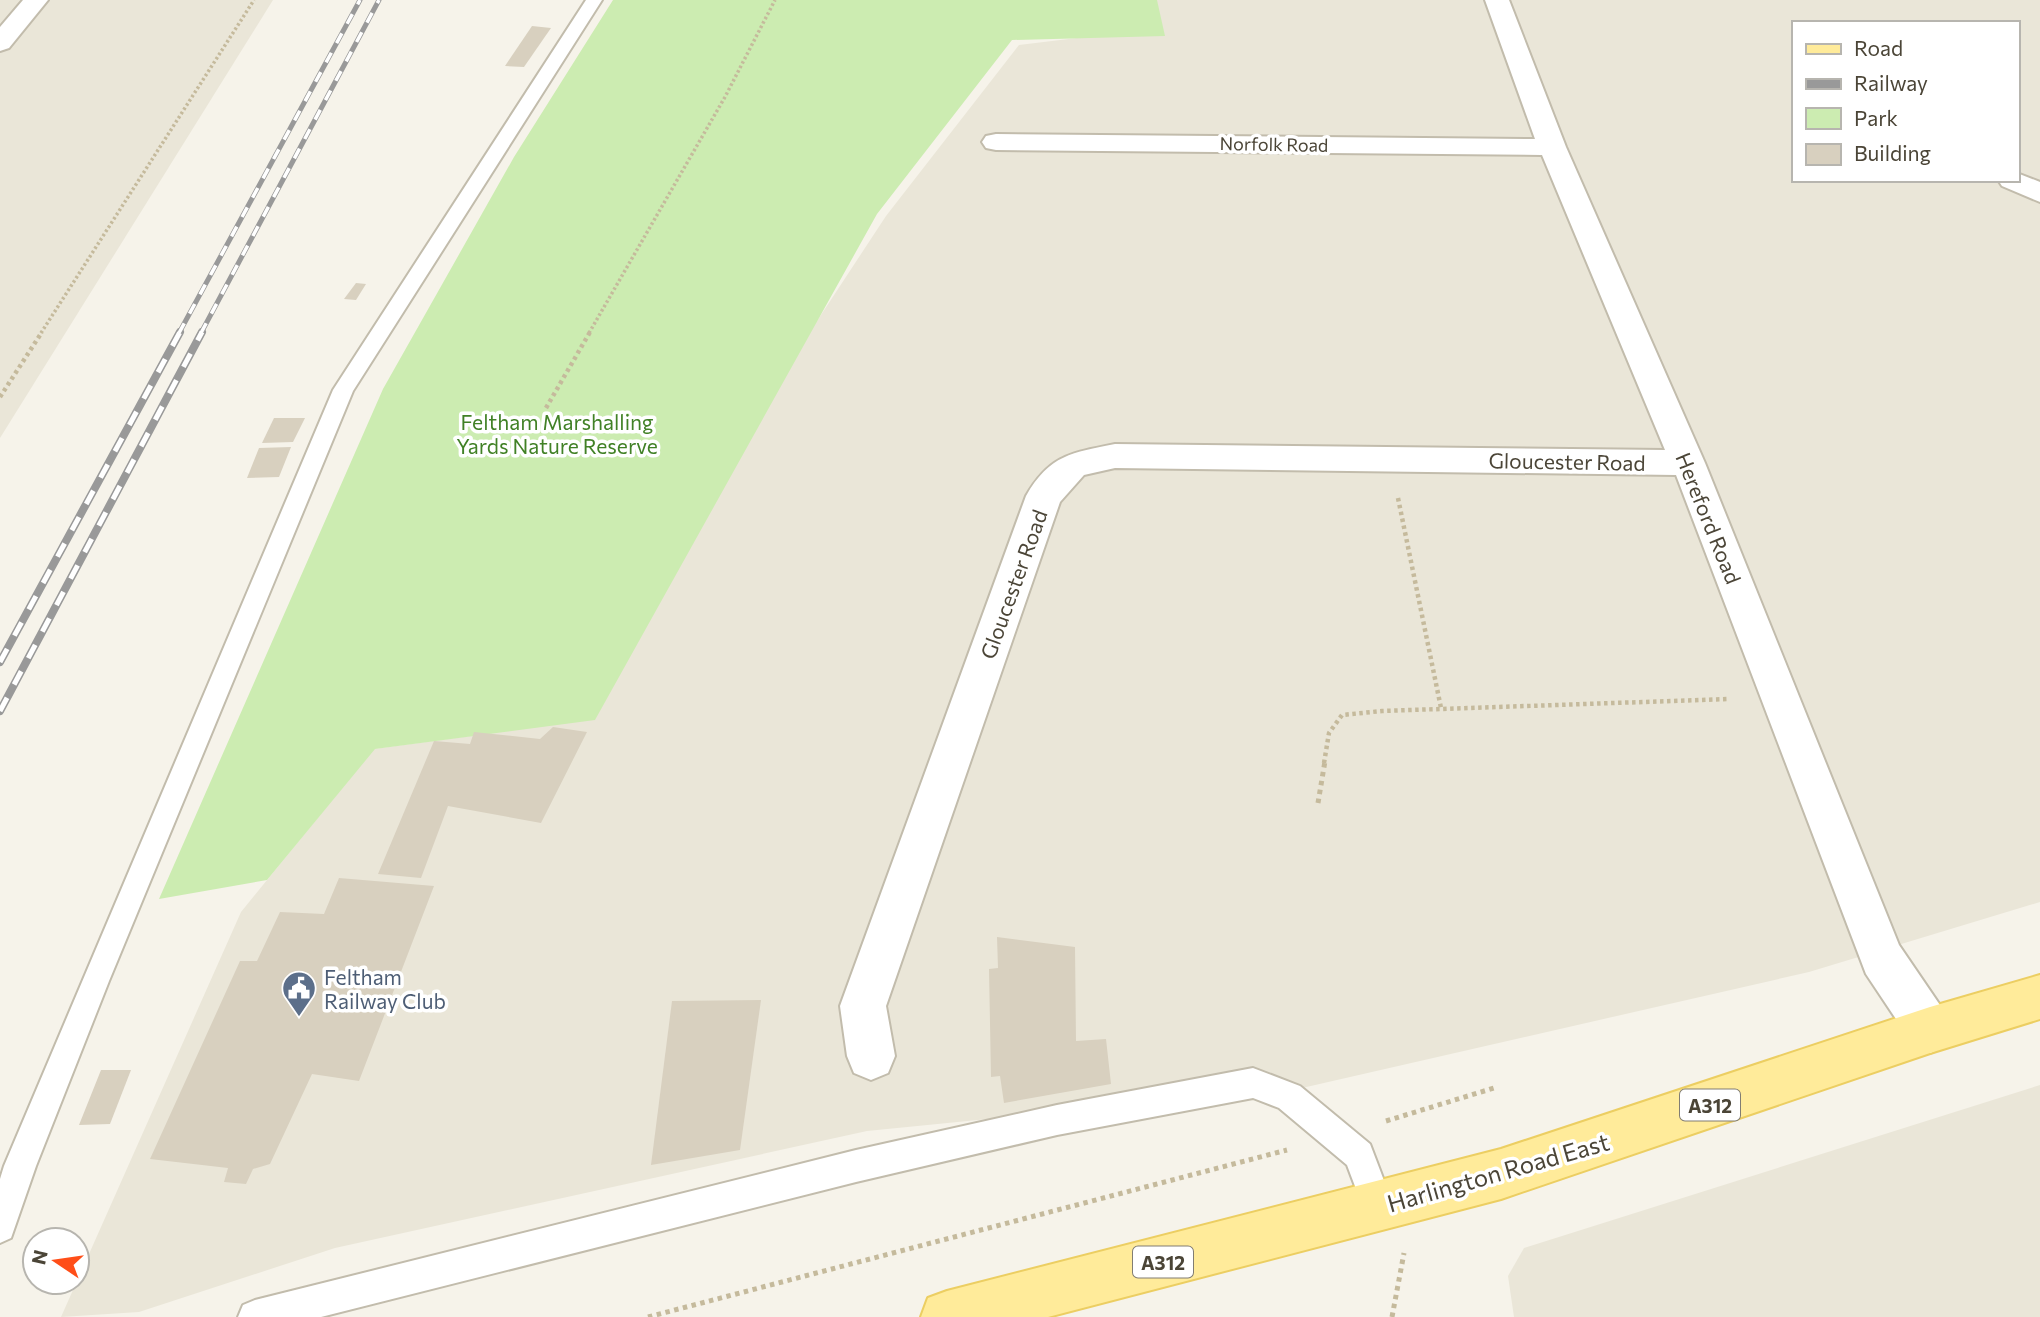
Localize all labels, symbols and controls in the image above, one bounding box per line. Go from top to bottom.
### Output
legend [1792,21,2019,182]
text: Road [1854,35,1903,60]
text: Railway [1854,70,1928,95]
text: Park [1854,105,1898,130]
street label: Norfolk Road [1219,132,1329,156]
text: Building [1854,140,1931,165]
park label: Feltham Marshalling Yards Nature Reserve [456,409,658,458]
street label: Gloucester Road [1488,447,1646,475]
street label: Hereford Road [1671,449,1747,587]
street label: Gloucester Road [974,506,1052,662]
place label: Feltham Railway Club [324,964,446,1013]
public building icon: Feltham Railway Club [280,969,318,1018]
road number: A312 [1680,1090,1740,1120]
street label: Harlington Road East [1384,1126,1613,1218]
north arrow [21,1226,91,1296]
road number: A312 [1133,1246,1193,1278]
text: N [26,1248,52,1267]

